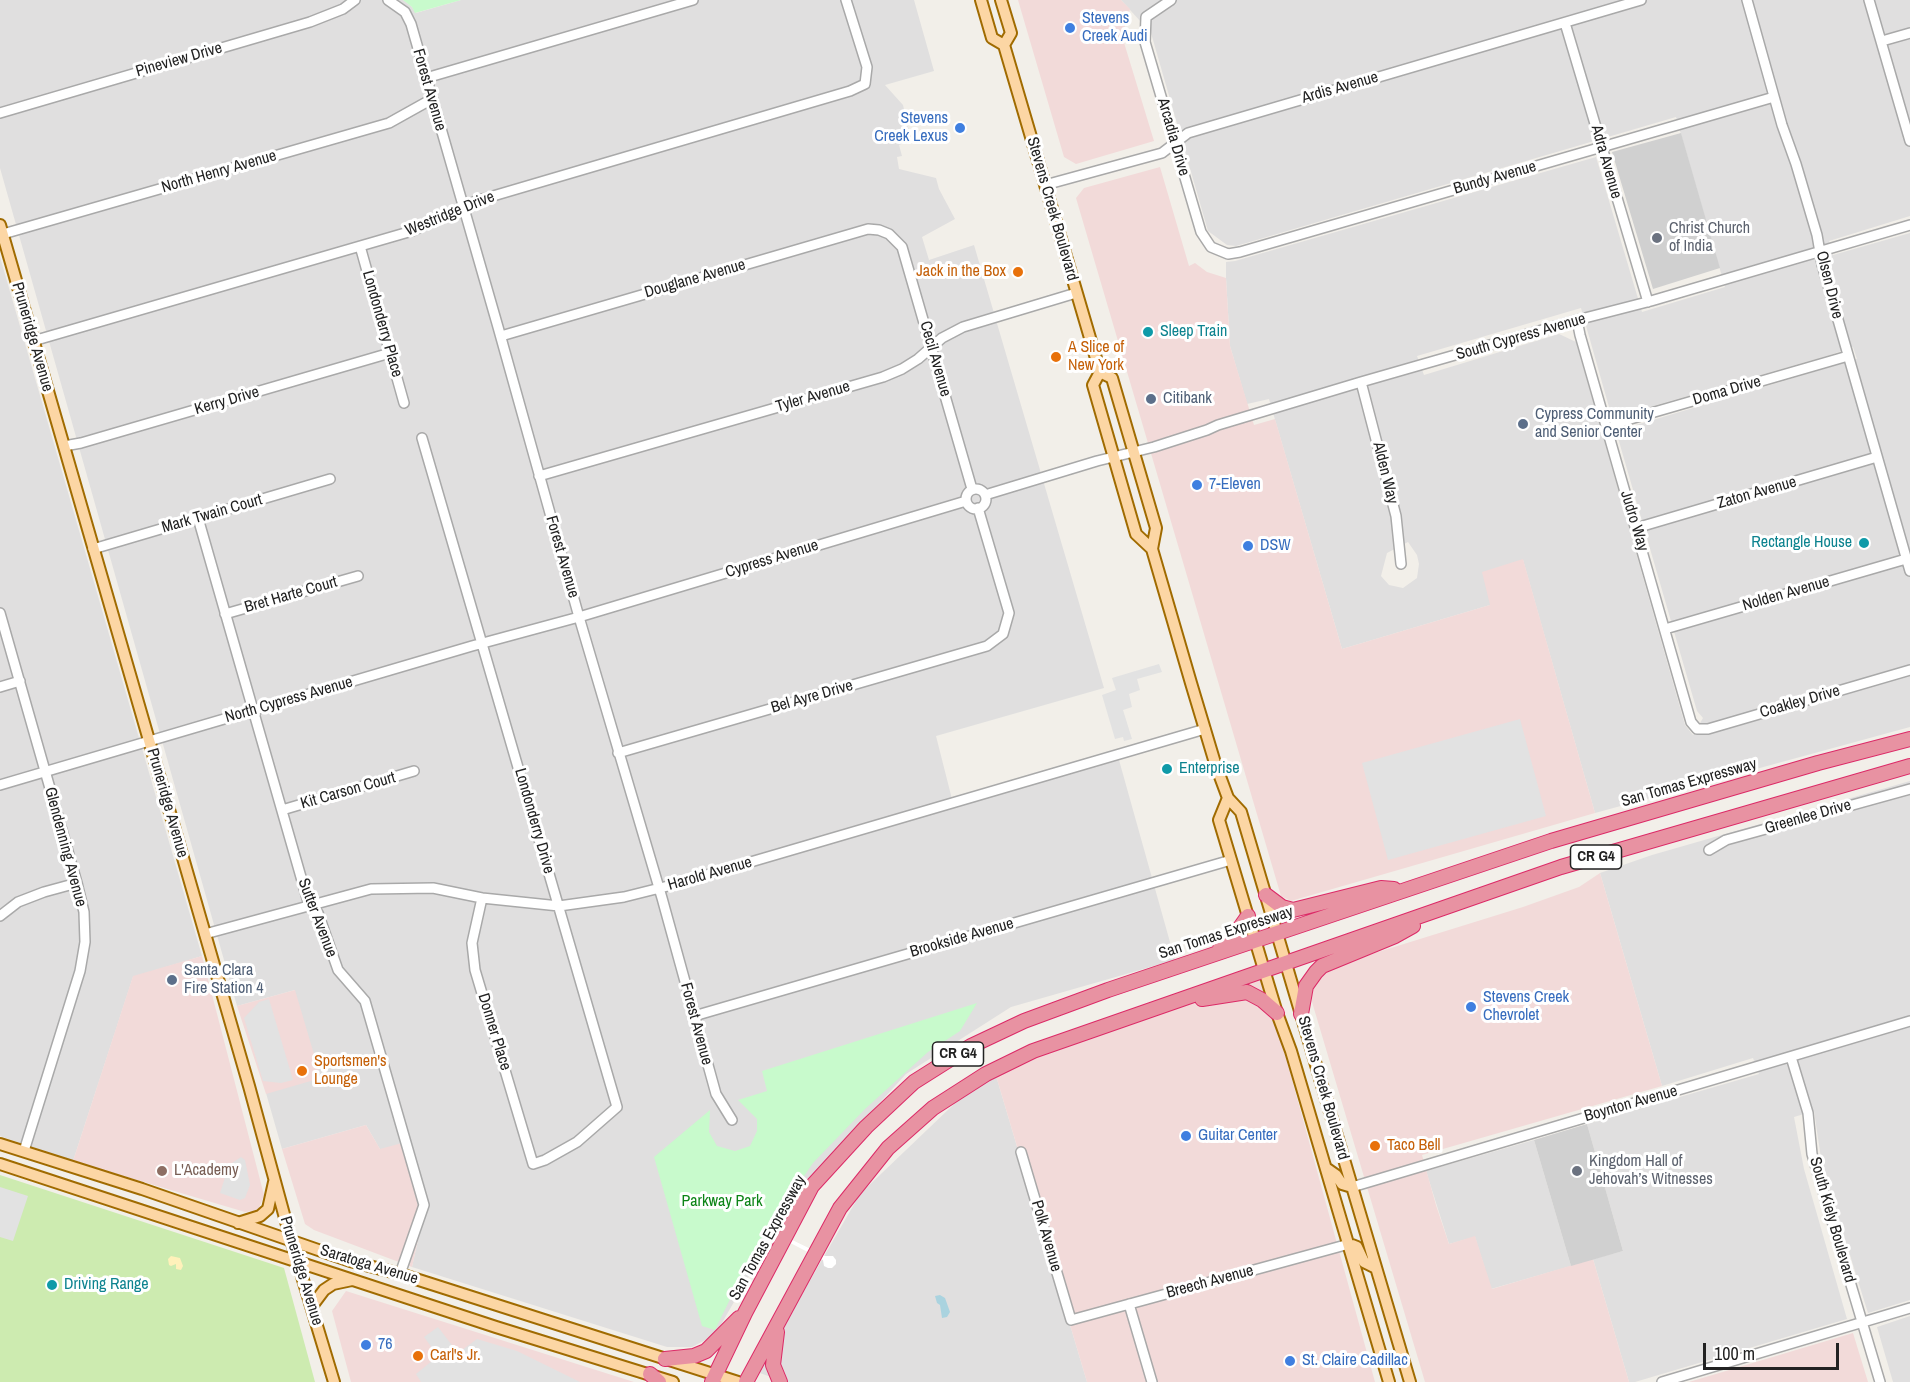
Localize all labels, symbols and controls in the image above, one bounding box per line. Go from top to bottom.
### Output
place label: Stevens Creek Audi [1082,9,1148,47]
marker: Stevens Creek Audi [1063,21,1077,35]
street label: Pineview Drive [134,39,224,81]
street label: Forest Avenue [408,47,450,133]
street label: Ardis Avenue [1300,68,1380,108]
street label: Arcadia Drive [1153,96,1193,178]
place label: Stevens Creek Lexus [874,109,948,147]
marker: Stevens Creek Lexus [953,121,967,135]
street label: Adra Avenue [1586,123,1626,201]
street label: Stevens Creek Boulevard [1022,135,1082,283]
street label: North Henry Avenue [159,146,279,198]
street label: Bundy Avenue [1451,157,1539,199]
street label: Westridge Drive [403,187,497,241]
place label: Christ Church of India [1669,219,1750,257]
marker: Christ Church of India [1650,231,1664,245]
street label: Olsen Drive [1811,249,1847,321]
street label: Douglane Avenue [642,255,748,303]
place label: Jack in the Box [916,262,1006,282]
marker: Jack in the Box [1011,265,1025,279]
street label: Londonderry Place [358,268,406,380]
street label: Pruneridge Avenue [7,280,57,394]
street label: South Cypress Avenue [1454,309,1588,365]
street label: Cecil Avenue [915,319,955,399]
place label: Sleep Train [1160,322,1227,342]
marker: Sleep Train [1141,325,1155,339]
place label: A Slice of New York [1068,338,1124,376]
marker: A Slice of New York [1049,350,1063,364]
street label: Doma Drive [1691,372,1763,410]
street label: Tyler Avenue [774,377,852,417]
street label: Kerry Drive [192,383,262,419]
place label: Citibank [1163,389,1212,409]
marker: Citibank [1144,392,1158,406]
place label: Cypress Community and Senior Center [1535,405,1654,443]
marker: Cypress Community and Senior Center [1516,417,1530,431]
street label: Alden Way [1368,440,1402,506]
street label: Zaton Avenue [1715,473,1799,513]
place label: 7-Eleven [1209,475,1261,495]
marker: 7-Eleven [1190,478,1204,492]
street label: Judro Way [1616,488,1652,554]
street label: Mark Twain Court [160,491,264,537]
street label: Forest Avenue [541,514,583,600]
place label: Rectangle House [1751,533,1852,553]
street label: Cypress Avenue [723,536,821,582]
place label: DSW [1260,536,1291,556]
marker: Rectangle House [1857,536,1871,550]
marker: DSW [1241,539,1255,553]
street label: Nolden Avenue [1740,572,1832,616]
street label: Bret Harte Court [242,573,340,617]
street label: North Cypress Avenue [223,673,355,727]
street label: Bel Ayre Drive [769,676,855,718]
street label: Coakley Drive [1758,681,1842,723]
street label: Pruneridge Avenue [142,746,192,860]
street label: San Tomas Expressway [1619,754,1759,812]
place label: Enterprise [1179,759,1240,779]
marker: Enterprise [1160,762,1174,776]
street label: Londonderry Drive [510,766,558,876]
street label: Kit Carson Court [298,768,398,814]
street label: Glendenning Avenue [40,785,90,909]
street label: Greenlee Drive [1763,796,1853,838]
road number: CR G4 [1570,845,1622,869]
street label: Harold Avenue [666,853,754,895]
street label: Sutter Avenue [293,876,341,960]
street label: San Tomas Expressway [1156,902,1296,964]
street label: Brookside Avenue [908,914,1016,962]
place label: Santa Clara Fire Station 4 [184,961,264,999]
marker: Santa Clara Fire Station 4 [165,973,179,987]
street label: Forest Avenue [676,981,716,1067]
place label: Stevens Creek Chevrolet [1483,988,1569,1026]
street label: Donner Place [473,991,515,1073]
marker: Stevens Creek Chevrolet [1464,1000,1478,1014]
street label: Stevens Creek Boulevard [1293,1014,1353,1162]
road number: CR G4 [932,1042,984,1066]
place label: Sportsmen's Lounge [314,1052,387,1090]
marker: Sportsmen's Lounge [295,1064,309,1078]
street label: Boynton Avenue [1582,1082,1680,1126]
place label: Guitar Center [1198,1126,1277,1146]
marker: Guitar Center [1179,1129,1193,1143]
place label: Taco Bell [1387,1136,1440,1156]
marker: Taco Bell [1368,1139,1382,1153]
place label: Kingdom Hall of Jehovah’s Witnesses [1589,1152,1713,1190]
street label: South Kiely Boulevard [1805,1155,1859,1285]
place label: L'Academy [174,1161,238,1181]
marker: L'Academy [155,1164,169,1178]
marker: Kingdom Hall of Jehovah’s Witnesses [1570,1164,1584,1178]
street label: San Tomas Expressway [726,1172,810,1304]
park label: Parkway Park [682,1192,762,1212]
street label: Polk Avenue [1027,1198,1065,1274]
street label: Pruneridge Avenue [275,1214,327,1328]
street label: Saratoga Avenue [318,1241,420,1289]
street label: Breech Avenue [1164,1261,1256,1303]
place label: Driving Range [64,1275,149,1295]
marker: Driving Range [45,1278,59,1292]
scale bar [1706,1331,1842,1369]
place label: 76 [378,1335,393,1355]
marker: 76 [359,1338,373,1352]
text: 100 m [1714,1341,1755,1366]
place label: Carl's Jr. [430,1346,481,1366]
marker: Carl's Jr. [411,1349,425,1363]
place label: St. Claire Cadillac [1302,1351,1408,1371]
marker: St. Claire Cadillac [1283,1354,1297,1368]

